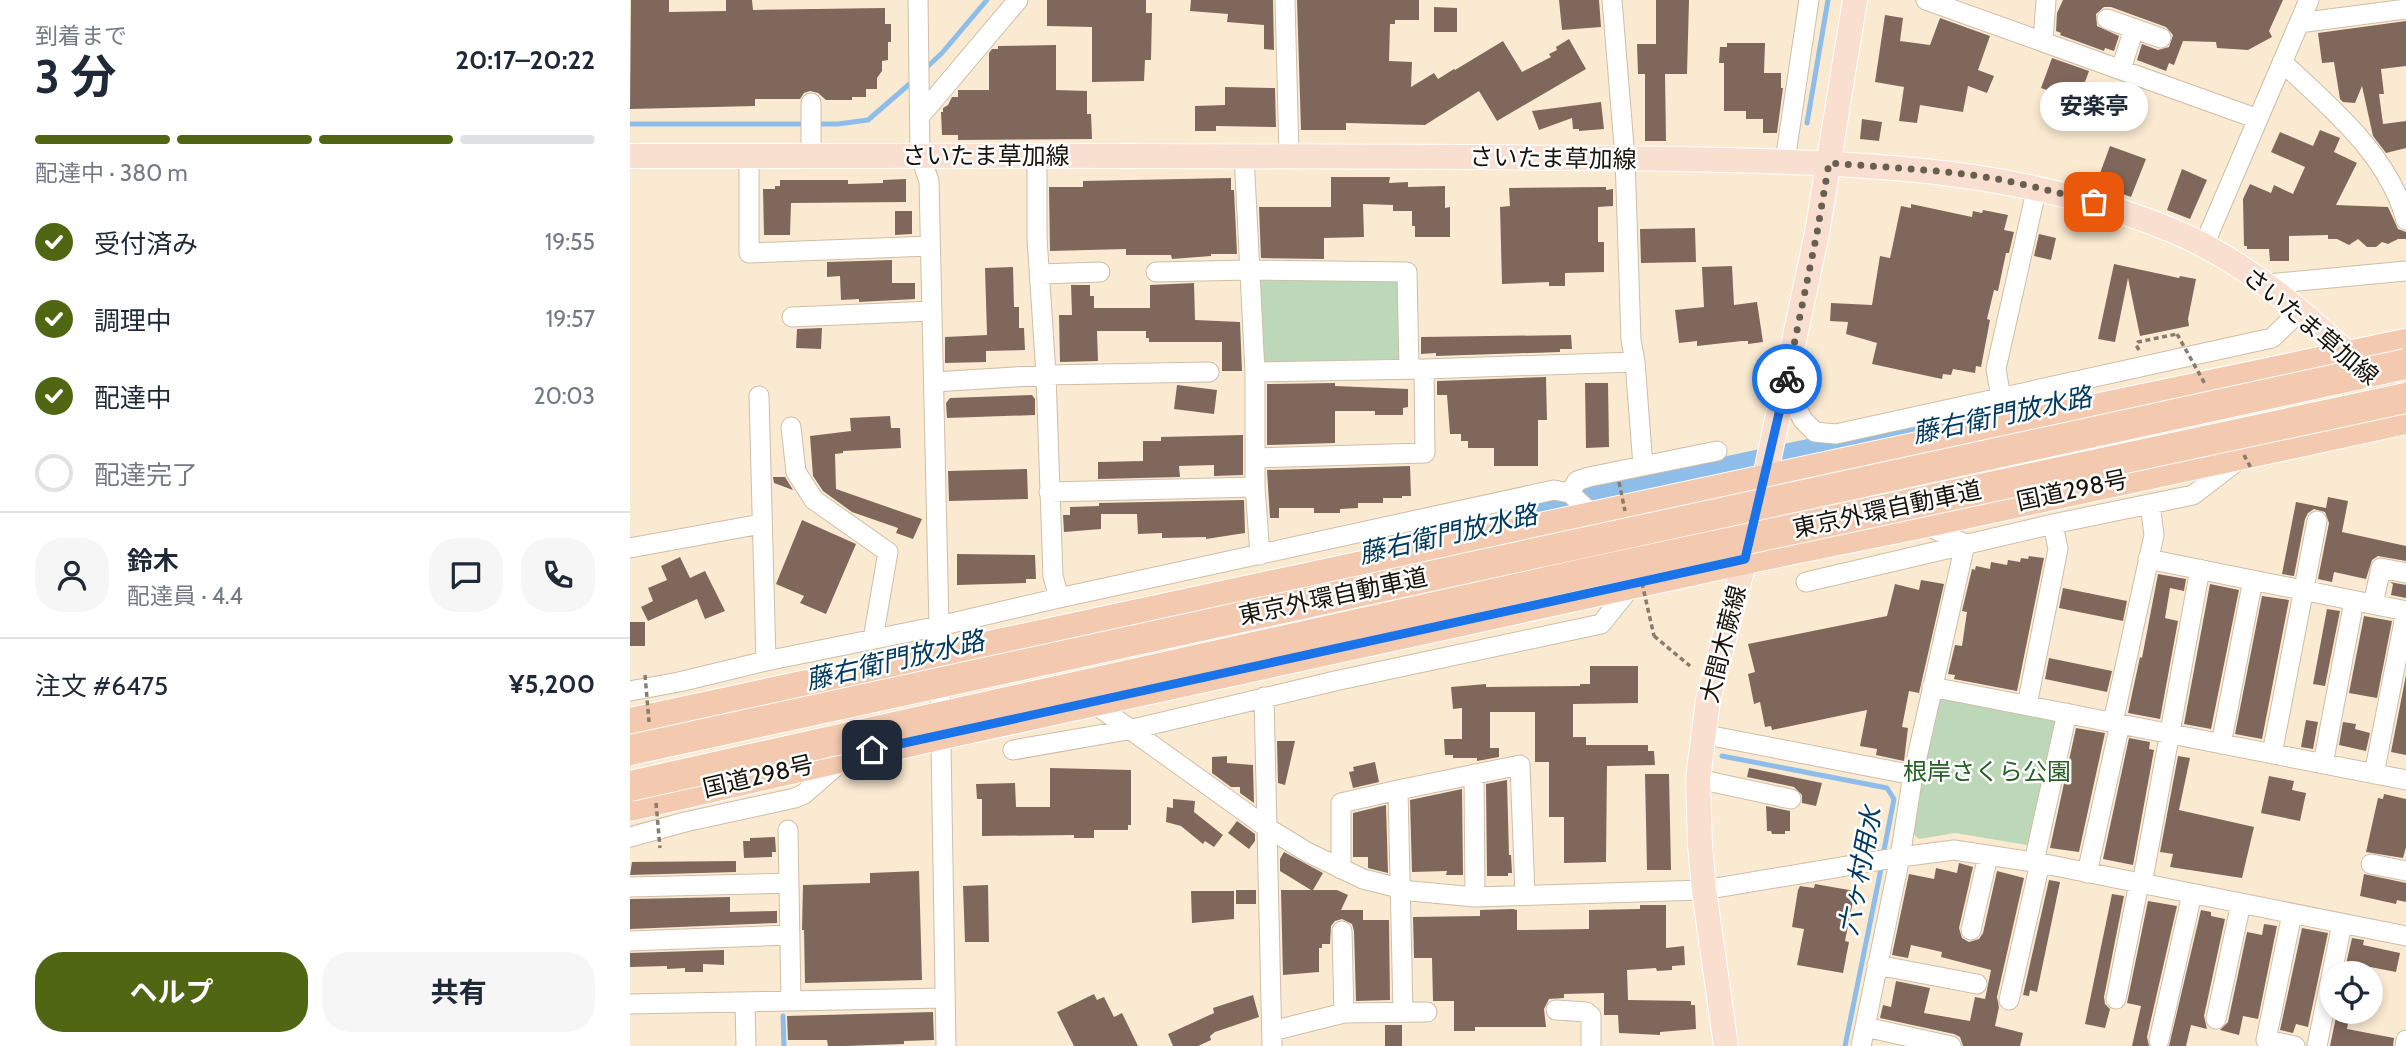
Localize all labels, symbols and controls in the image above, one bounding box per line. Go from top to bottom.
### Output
text: 到着まで [35,22,127,50]
text: 20:17–20:22 [455,44,595,76]
text: 3 分 [35,49,116,105]
callout: 安楽亭 [2040,83,2148,132]
text: 安楽亭 [2060,92,2129,120]
street label: さいたま草加線 [902,141,1070,170]
street label: さいたま草加線 [1469,142,1637,174]
text: 配達中 · 380 m [35,159,188,187]
pin [2064,172,2124,232]
icon: bag [2075,183,2113,221]
icon: check [35,223,73,261]
text: 受付済み [94,228,198,260]
text: 19:55 [545,228,595,256]
street label: さいたま草加線 [2238,261,2384,391]
icon: check [35,300,73,338]
text: 調理中 [94,305,172,337]
text: 19:57 [546,305,595,333]
courier [1752,344,1822,414]
icon: bike [1768,360,1806,398]
icon: check [35,377,73,415]
water label: 藤右衛門放水路 [1910,380,2096,450]
text: 配達中 [94,382,172,414]
text: 20:03 [534,382,595,410]
text: 配達完了 [94,459,198,491]
street label: 国道298号 [2014,464,2130,516]
street label: 東京外環自動車道 [1790,475,1984,543]
water label: 藤右衛門放水路 [1356,497,1542,570]
button: person [35,538,109,612]
button: chat [429,538,503,612]
button: phone [521,538,595,612]
text: 鈴木 [127,545,179,577]
street label: 東京外環自動車道 [1236,562,1430,630]
text: 配達員 · 4.4 [127,582,243,610]
street label: 大間木蕨線 [1694,582,1752,706]
water label: 藤右衛門放水路 [803,623,989,696]
text: ¥5,200 [509,668,595,700]
text: 注文 #6475 [35,670,168,702]
pin [842,720,902,780]
icon: home [853,731,891,769]
street label: 国道298号 [700,749,816,803]
park label: 根岸さくら公園 [1903,757,2071,786]
water label: 六ヶ村用水 [1832,801,1889,938]
button: ヘルプ [35,952,308,1032]
button: 共有 [322,952,595,1032]
map controls [2320,961,2383,1024]
button: locate [2320,961,2383,1024]

